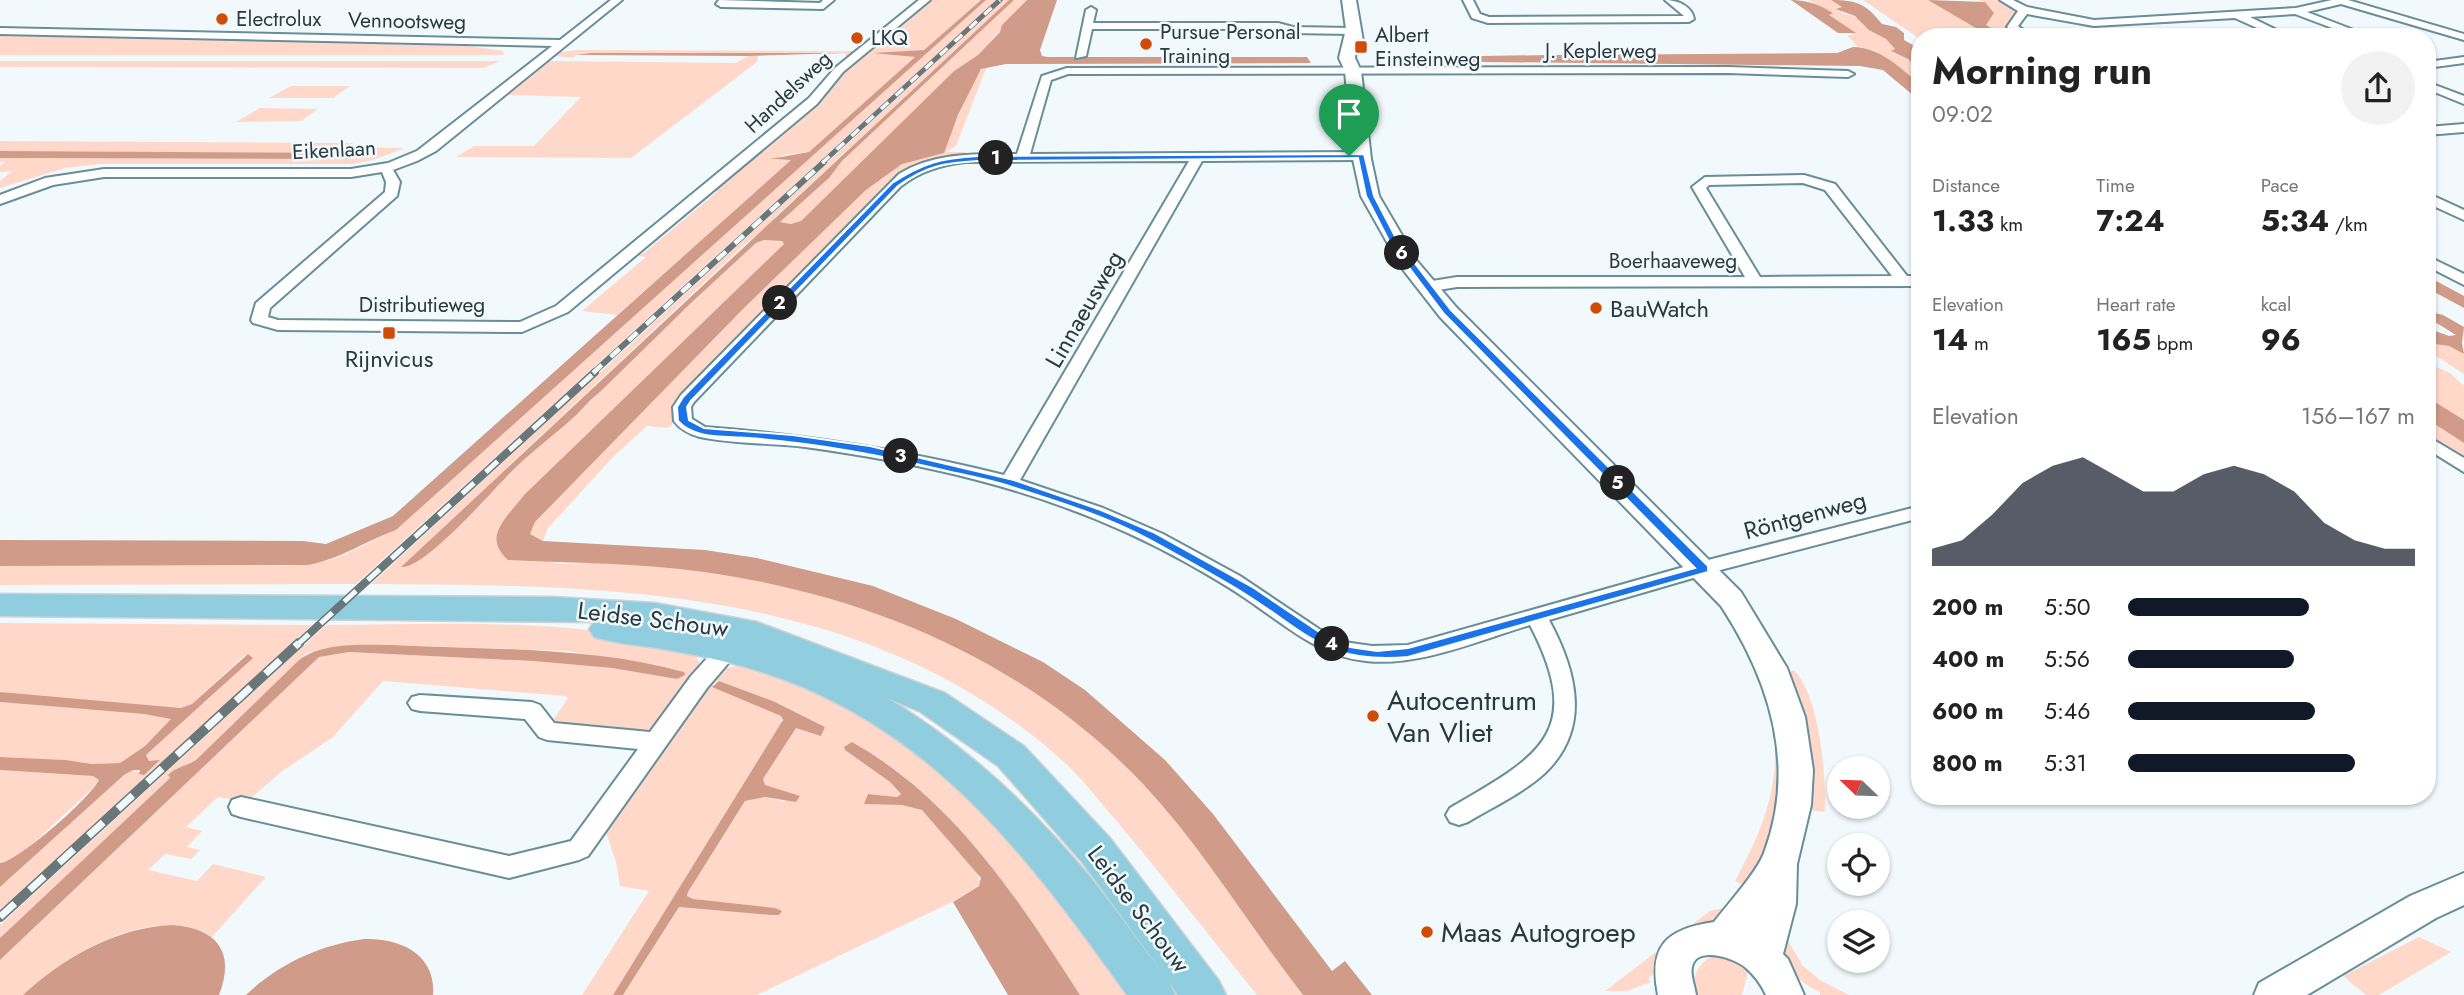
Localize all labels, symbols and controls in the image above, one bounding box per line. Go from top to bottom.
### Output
place label: Electrolux [236,4,321,34]
street label: Vennootsweg [348,5,466,37]
marker: Electrolux [214,11,230,27]
place label: Pursue Personal Training [1160,17,1301,71]
place label: Albert Einsteinweg [1375,20,1480,74]
place label: LKQ [871,23,908,53]
marker: LKQ [849,30,865,46]
marker: Pursue Personal Training [1138,36,1154,52]
street label: J. Keplerweg [1542,36,1657,66]
marker: Albert Einsteinweg [1353,39,1369,55]
text: Morning run [1932,43,2152,98]
street label: Handelsweg [738,44,838,140]
button: share [2341,51,2415,125]
pin [1319,84,1379,156]
icon: arrive [1330,95,1368,133]
text: 09:02 [1932,97,1993,131]
street label: Eikenlaan [291,133,377,167]
pin: 1 [978,140,1014,176]
text: 1 [991,144,1000,171]
text: Distance [1932,172,2000,199]
text: Time [2096,172,2135,199]
text: Pace [2261,172,2299,199]
text: 1.33 [1932,199,1994,242]
text: 7:24 [2096,199,2165,242]
text: 5:34 [2261,199,2329,242]
text: km [1994,211,2023,238]
text: /km [2329,211,2368,238]
pin: 6 [1384,236,1420,270]
text: 6 [1395,239,1408,266]
street label: Linnaeusweg [1036,244,1132,374]
street label: Boerhaaveweg [1609,246,1737,276]
pin: 2 [762,286,798,320]
text: 2 [773,289,786,316]
street label: Distributieweg [359,290,485,320]
place label: BauWatch [1610,291,1709,326]
text: Elevation [1932,291,2004,318]
text: Heart rate [2096,291,2176,318]
text: kcal [2261,291,2291,318]
marker: BauWatch [1588,300,1604,316]
text: 14 [1932,318,1968,361]
text: 165 [2096,318,2151,361]
text: 96 [2261,318,2301,361]
marker: Rijnvicus [381,325,397,341]
text: m [1968,330,1989,357]
text: bpm [2151,330,2193,357]
place label: Rijnvicus [345,341,433,376]
text: Elevation [1932,399,2019,433]
text: 156–167 m [2301,399,2415,433]
pin: 3 [884,438,918,474]
text: 3 [895,442,906,469]
pin: 5 [1600,466,1636,500]
text: 5 [1611,469,1624,496]
street label: Röntgenweg [1740,482,1870,548]
text: 200 m [1932,590,2003,624]
text: 5:50 [2044,590,2091,624]
street label: Leidse Schouw [576,592,731,646]
pin: 4 [1314,626,1350,662]
text: 4 [1325,630,1338,657]
text: 400 m [1932,642,2004,676]
text: 5:56 [2044,642,2090,676]
place label: Autocentrum Van Vliet [1387,680,1537,753]
text: 600 m [1932,694,2004,728]
text: 5:46 [2044,694,2091,728]
marker: Autocentrum Van Vliet [1365,708,1381,724]
text: 800 m [1932,746,2003,780]
text: 5:31 [2044,746,2087,780]
north arrow [1827,756,1890,819]
map controls [1827,756,1890,973]
button: locate [1827,833,1890,896]
street label: Leidse Schouw [1079,838,1199,981]
button: layers [1827,910,1890,973]
place label: Maas Autogroep [1441,912,1636,953]
marker: Maas Autogroep [1419,924,1435,940]

